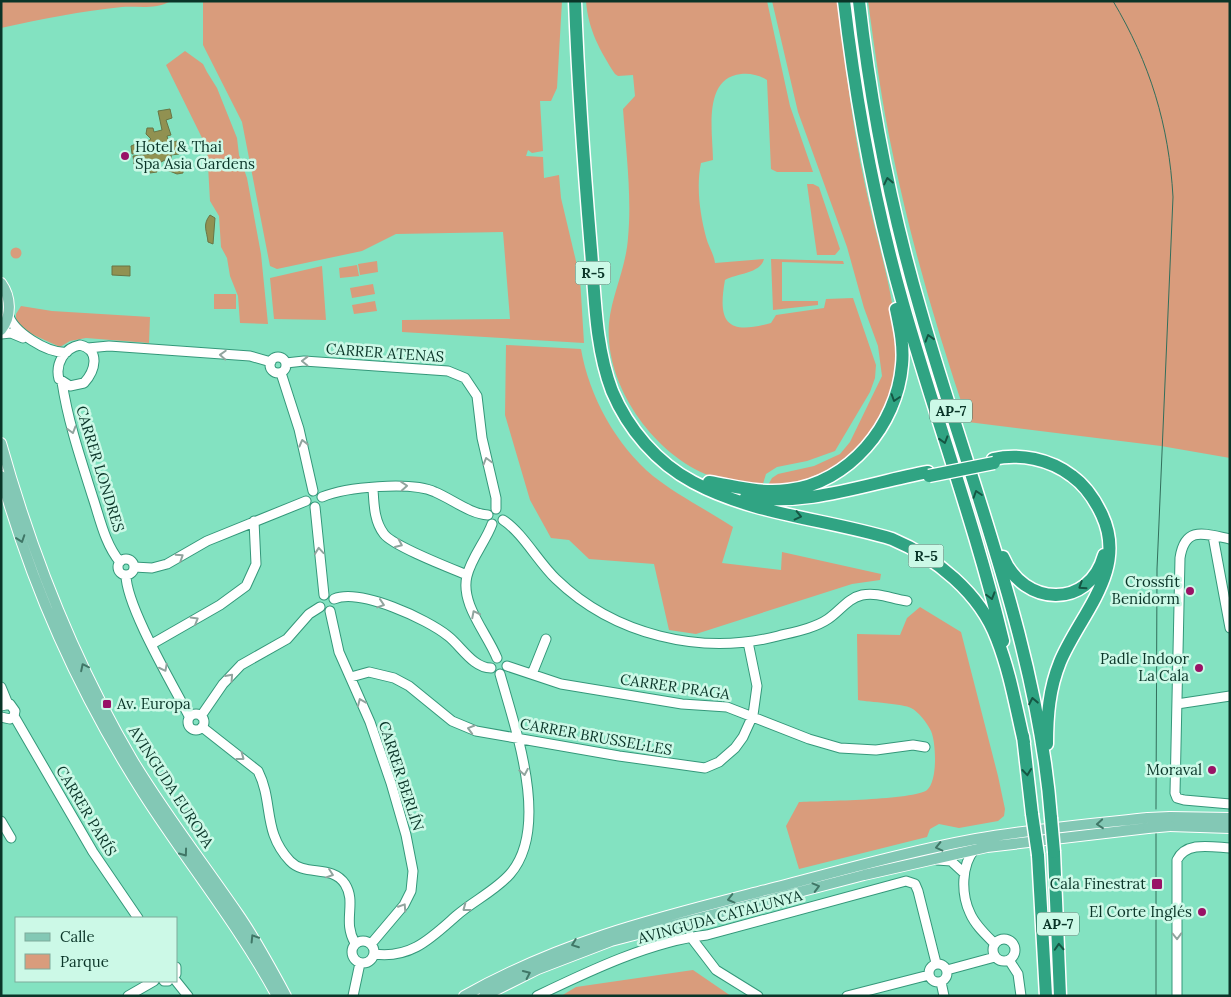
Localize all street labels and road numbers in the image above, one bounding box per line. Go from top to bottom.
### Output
road number: R-5 [576,262,610,284]
street label: CARRER ATENAS [325,339,445,366]
road number: AP-7 [930,400,972,422]
street label: CARRER LONDRES [72,403,129,534]
road number: R-5 [908,544,944,568]
street label: CARRER PRAGA [619,669,732,704]
street label: CARRER BRUSSEL·LES [519,714,674,759]
street label: CARRER BERLÍN [375,719,428,833]
street label: AVINGUDA EUROPA [124,721,218,852]
street label: CARRER PARÍS [52,762,121,859]
street label: AVINGUDA CATALUNYA [635,885,805,948]
road number: AP-7 [1037,912,1079,936]

